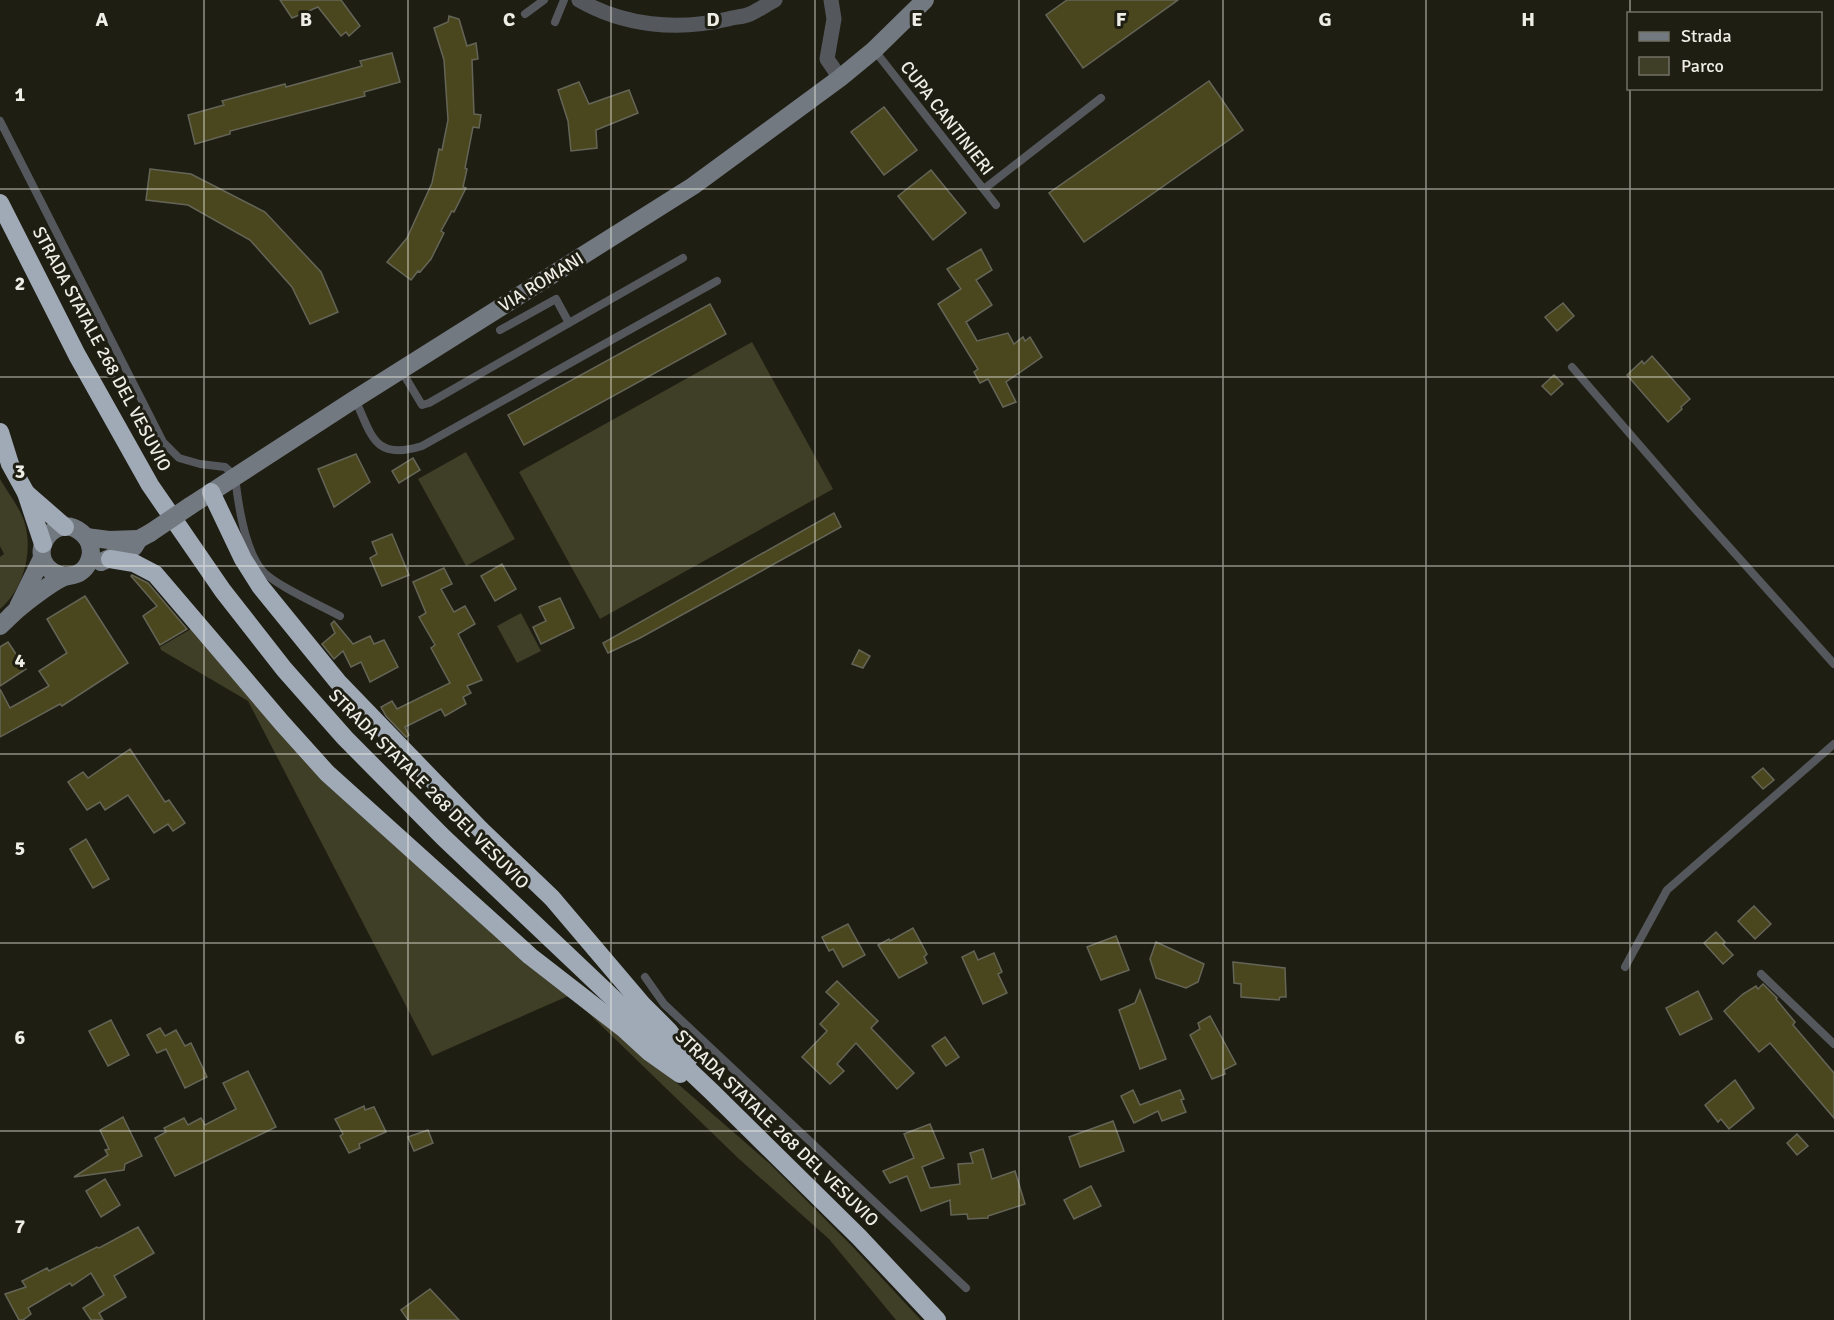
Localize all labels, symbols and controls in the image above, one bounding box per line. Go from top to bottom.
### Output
text: A [96,7,109,32]
text: B [300,7,312,32]
text: C [503,7,515,32]
text: D [706,7,720,32]
text: E [911,7,923,32]
text: F [1116,7,1127,32]
text: G [1318,7,1332,32]
text: H [1521,7,1535,32]
legend [1627,12,1822,90]
text: Strada [1681,25,1732,47]
text: Parco [1681,55,1724,77]
street label: CUPA CANTINIERI [896,56,998,180]
text: 1 [15,82,26,107]
street label: STRADA STATALE 268 DEL VESUVIO [28,223,176,475]
street label: VIA ROMANI [494,247,588,317]
text: 2 [15,271,25,296]
text: 3 [15,459,25,484]
text: 4 [15,648,26,673]
street label: STRADA STATALE 268 DEL VESUVIO [324,684,534,894]
text: 5 [15,836,25,861]
text: 6 [15,1025,26,1050]
street label: STRADA STATALE 268 DEL VESUVIO [671,1025,883,1231]
text: 7 [15,1214,26,1239]

